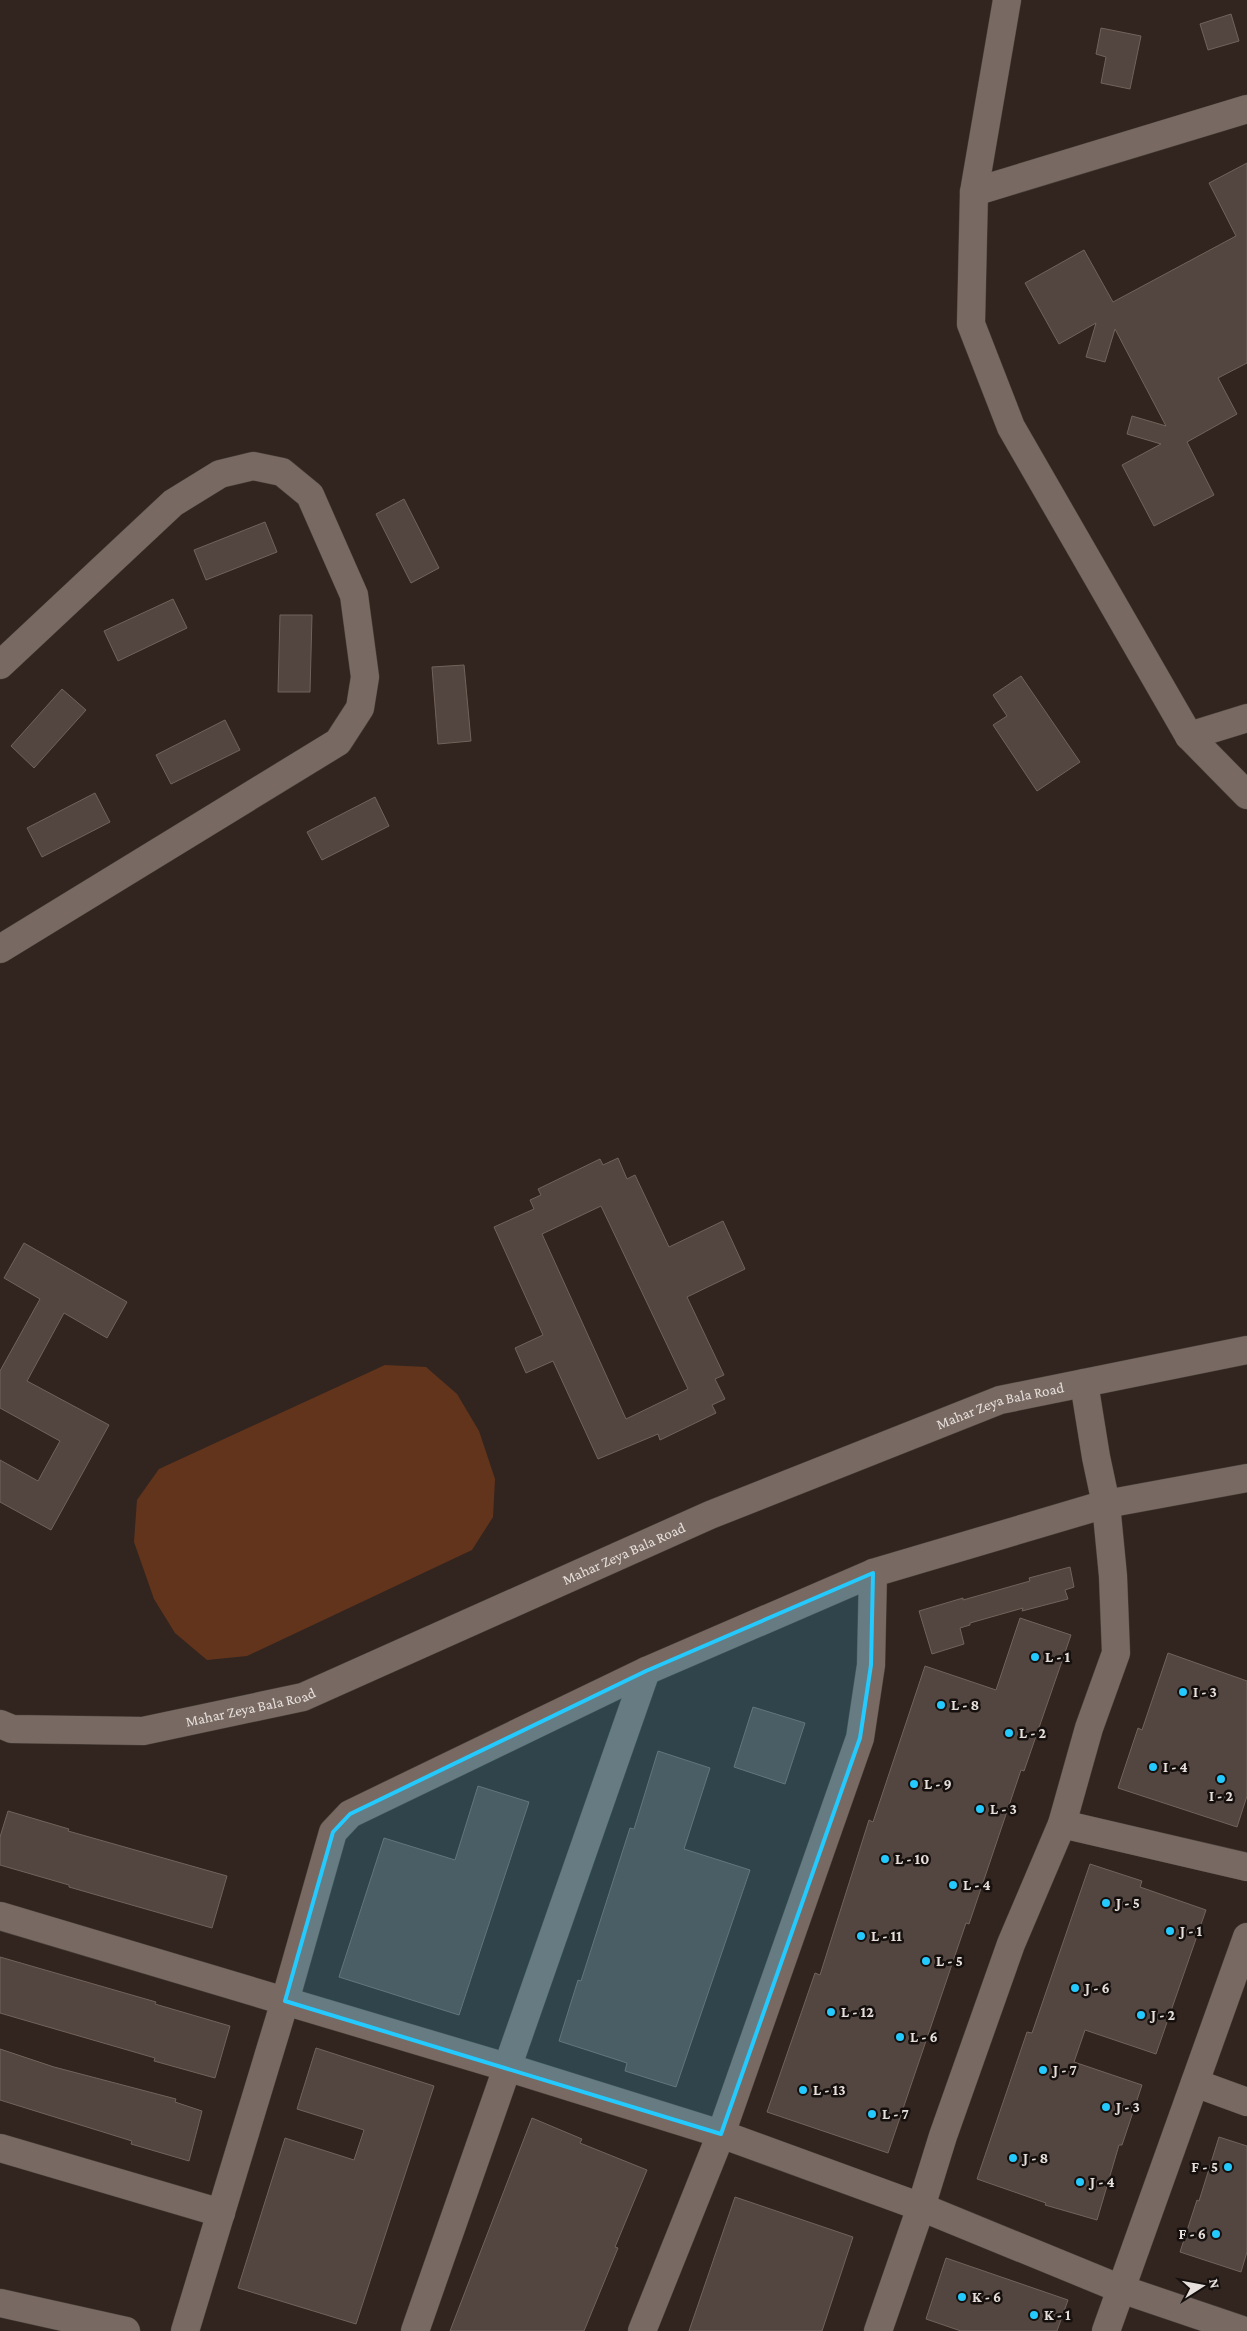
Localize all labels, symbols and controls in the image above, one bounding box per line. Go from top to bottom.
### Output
street label: Mahar Zeya Bala Road [934,1379,1065,1432]
street label: Mahar Zeya Bala Road [560,1519,688,1588]
place label: L - 1 [1045,1649,1071,1665]
marker: L - 1 [1029,1651,1041,1663]
street label: Mahar Zeya Bala Road [184,1684,318,1730]
place label: I - 3 [1193,1684,1217,1700]
marker: I - 3 [1177,1686,1189,1698]
place label: L - 8 [951,1697,979,1713]
marker: L - 8 [935,1699,947,1711]
place label: L - 2 [1019,1725,1047,1741]
marker: L - 2 [1003,1727,1015,1739]
place label: I - 4 [1163,1759,1188,1775]
marker: I - 4 [1147,1761,1159,1773]
marker: I - 2 [1215,1773,1227,1785]
place label: L - 9 [924,1776,952,1792]
marker: L - 9 [908,1778,920,1790]
place label: I - 2 [1209,1788,1233,1804]
place label: L - 3 [990,1801,1017,1817]
marker: L - 3 [974,1803,986,1815]
place label: L - 10 [895,1851,929,1867]
marker: L - 10 [879,1853,891,1865]
place label: L - 4 [963,1877,991,1893]
marker: L - 4 [947,1879,959,1891]
place label: J - 5 [1114,1895,1140,1911]
marker: J - 5 [1100,1897,1112,1909]
place label: J - 1 [1178,1923,1203,1939]
marker: J - 1 [1164,1925,1176,1937]
place label: L - 11 [871,1928,902,1944]
marker: L - 11 [855,1930,867,1942]
place label: L - 5 [936,1953,963,1969]
marker: L - 5 [920,1955,932,1967]
place label: J - 6 [1083,1980,1110,1996]
marker: J - 6 [1069,1982,1081,1994]
place label: L - 12 [841,2004,874,2020]
marker: L - 12 [825,2006,837,2018]
place label: J - 2 [1149,2007,1176,2023]
marker: J - 2 [1135,2009,1147,2021]
place label: L - 6 [910,2029,938,2045]
marker: L - 6 [894,2031,906,2043]
place label: J - 7 [1051,2062,1077,2078]
marker: J - 7 [1037,2064,1049,2076]
place label: L - 13 [813,2082,846,2098]
marker: L - 13 [797,2084,809,2096]
place label: J - 3 [1114,2099,1140,2115]
marker: J - 3 [1100,2101,1112,2113]
place label: L - 7 [882,2106,909,2122]
marker: L - 7 [866,2108,878,2120]
place label: J - 8 [1021,2150,1048,2166]
marker: J - 8 [1007,2152,1019,2164]
place label: F - 5 [1191,2159,1218,2175]
marker: F - 5 [1222,2161,1234,2173]
place label: J - 4 [1088,2174,1115,2190]
marker: J - 4 [1074,2176,1086,2188]
place label: F - 6 [1178,2226,1206,2242]
marker: F - 6 [1210,2228,1222,2240]
north arrow [1177,2261,1227,2311]
text: N [1206,2277,1224,2290]
place label: K - 6 [972,2289,1001,2305]
marker: K - 6 [956,2291,968,2303]
place label: K - 1 [1044,2307,1071,2323]
marker: K - 1 [1028,2309,1040,2321]

